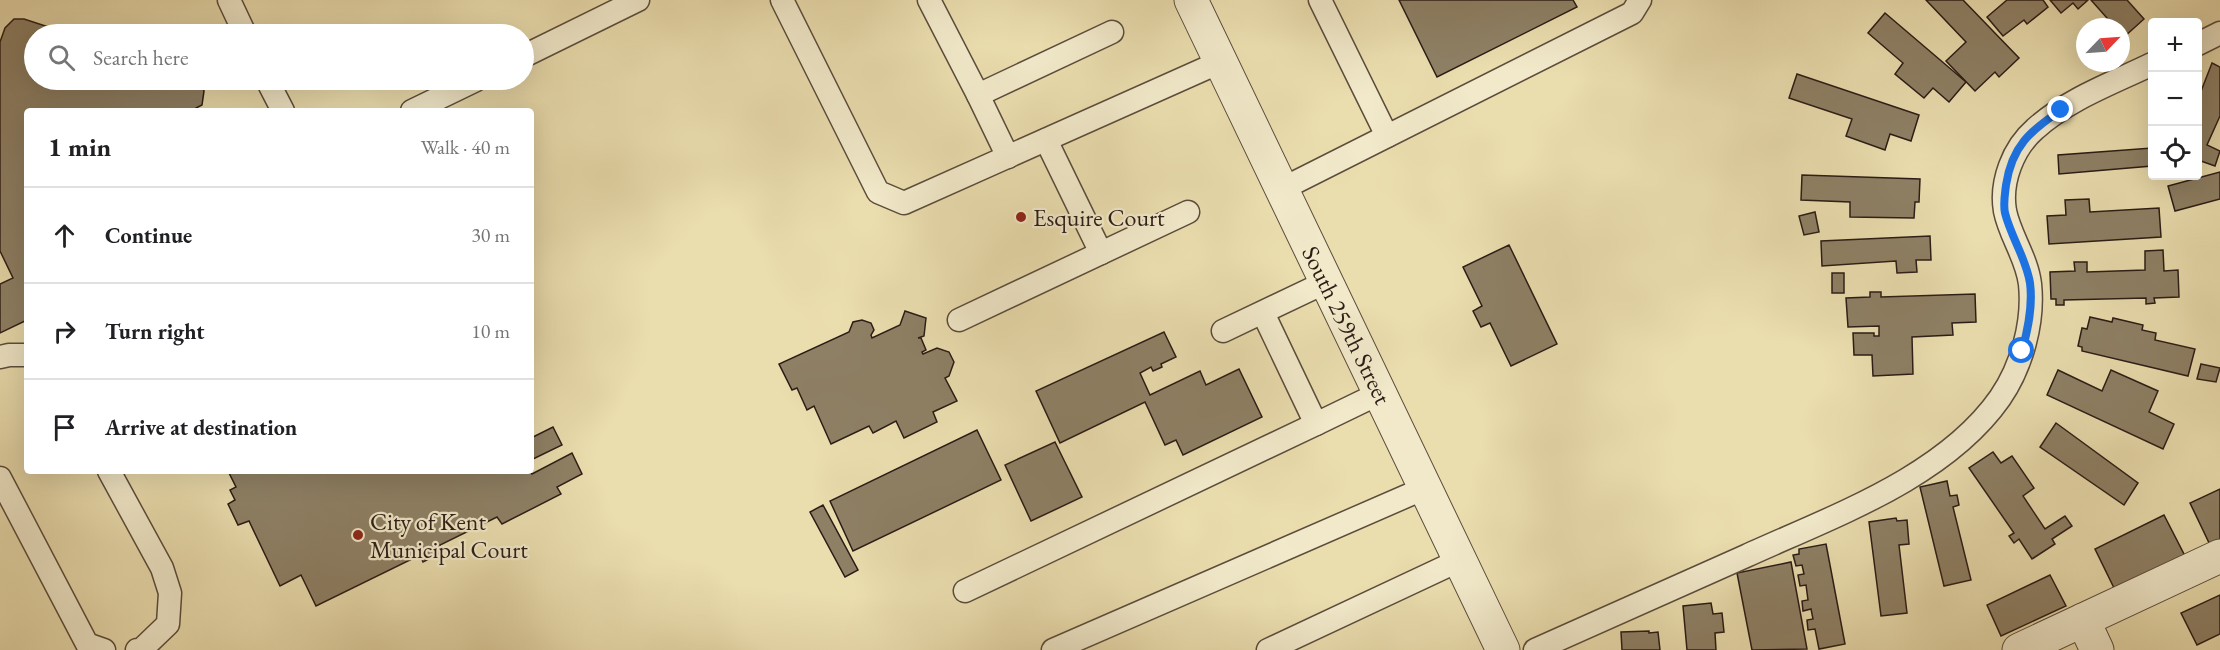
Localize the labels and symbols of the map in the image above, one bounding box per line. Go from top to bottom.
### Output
north arrow [2076,18,2130,72]
route end [2047,96,2073,122]
place label: Esquire Court [1033,202,1165,233]
marker: Esquire Court [1014,210,1028,224]
street label: South 259th Street [1295,241,1399,410]
route start [2008,337,2034,363]
place label: City of Kent Municipal Court [370,506,528,565]
marker: City of Kent Municipal Court [351,528,365,542]

